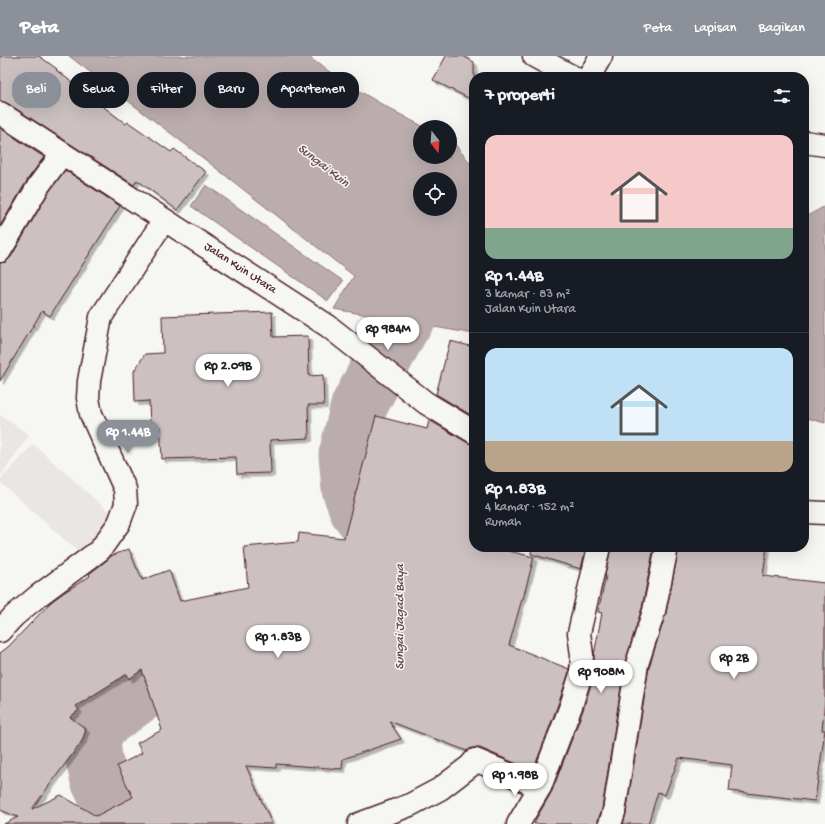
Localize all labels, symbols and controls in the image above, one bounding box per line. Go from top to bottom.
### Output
text: Peta [20,17,59,40]
text: Peta [644,20,672,37]
text: Lapisan [694,20,736,37]
text: Bagikan [758,20,805,37]
chip: Beli [12,72,61,108]
chip: Sewa [69,72,129,108]
chip: Filter [137,72,196,108]
chip: Baru [204,72,259,108]
chip: Apartemen [267,72,359,108]
icon: filters [771,85,793,107]
text: 7 properti [485,86,555,106]
north arrow [413,120,457,164]
map controls [413,120,457,216]
water label: Sungai Kuin [294,141,352,191]
icon: home [603,161,675,233]
button: locate [413,172,457,216]
street label: Jalan Kuin Utara [201,240,279,298]
text: Rp 1.44B [485,267,543,287]
text: 3 kamar · 83 m² [485,287,570,302]
text: Jalan Kuin Utara [485,302,576,317]
pin: Rp 984M [351,317,425,351]
text: Rp 984M [365,322,411,337]
pin: Rp 2.09B [187,354,269,388]
text: Rp 2.09B [204,359,252,374]
icon: home [603,374,675,446]
pin: Rp 1.44B [87,420,169,454]
text: Rp 1.44B [106,425,150,440]
text: Rp 1.83B [485,480,545,500]
text: 4 kamar · 152 m² [485,500,574,515]
text: Rumah [485,515,521,530]
water label: Sungai Jagad Baya [393,563,408,670]
pin: Rp 1.83B [237,625,319,659]
text: Rp 1.83B [255,630,301,645]
pin: Rp 2B [706,646,762,680]
text: Rp 2B [719,651,749,666]
pin: Rp 908M [564,660,638,694]
text: Rp 908M [578,665,624,680]
pin: Rp 1.98B [474,763,556,797]
text: Rp 1.98B [492,768,538,783]

